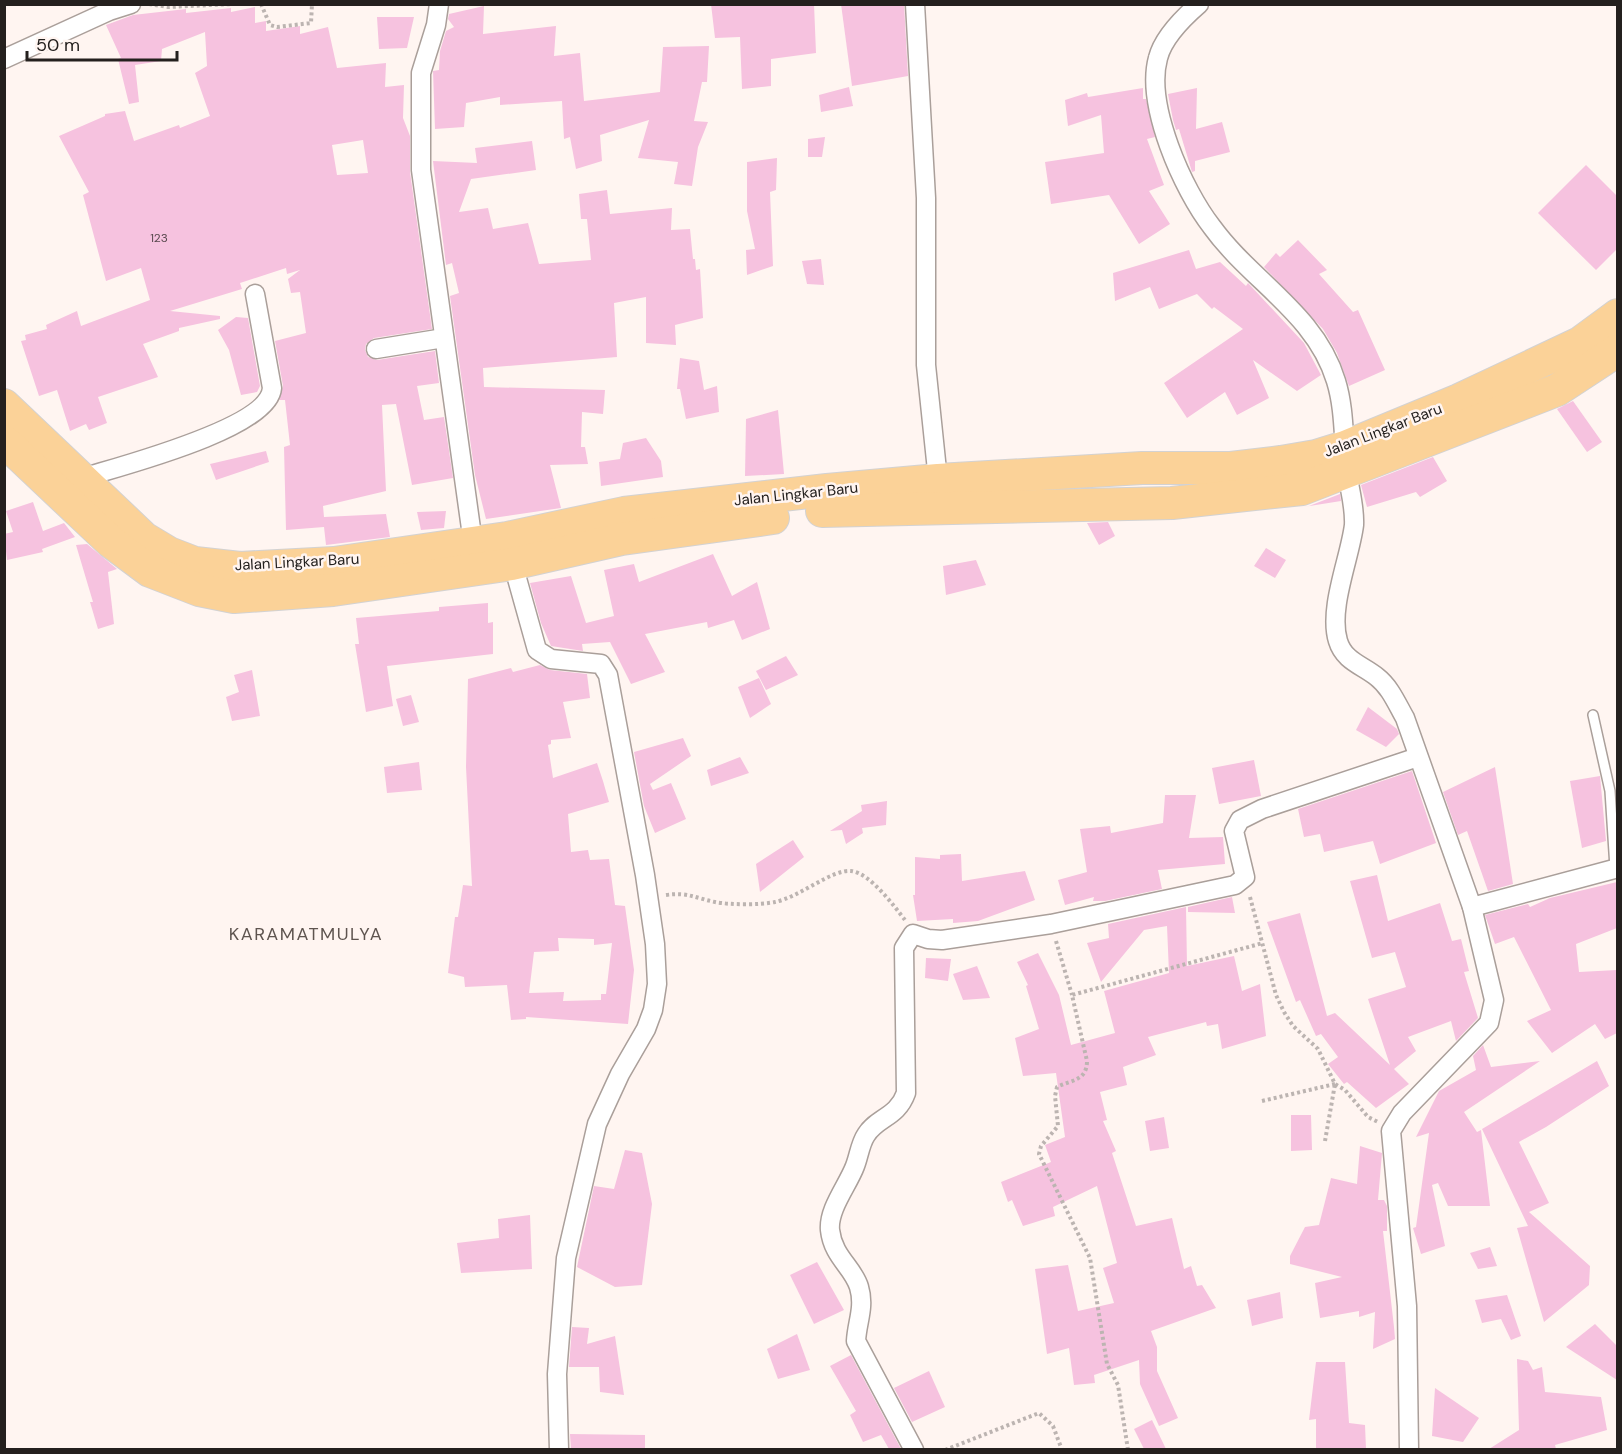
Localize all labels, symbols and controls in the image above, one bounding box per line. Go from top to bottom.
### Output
scale bar [27,24,177,62]
text: 50 m [36,33,80,57]
house number: 123 [150,230,168,246]
street label: Jalan Lingkar Baru [1321,398,1445,462]
street label: Jalan Lingkar Baru [733,478,859,510]
street label: Jalan Lingkar Baru [234,549,360,575]
district label: KARAMATMULYA [229,922,383,946]

